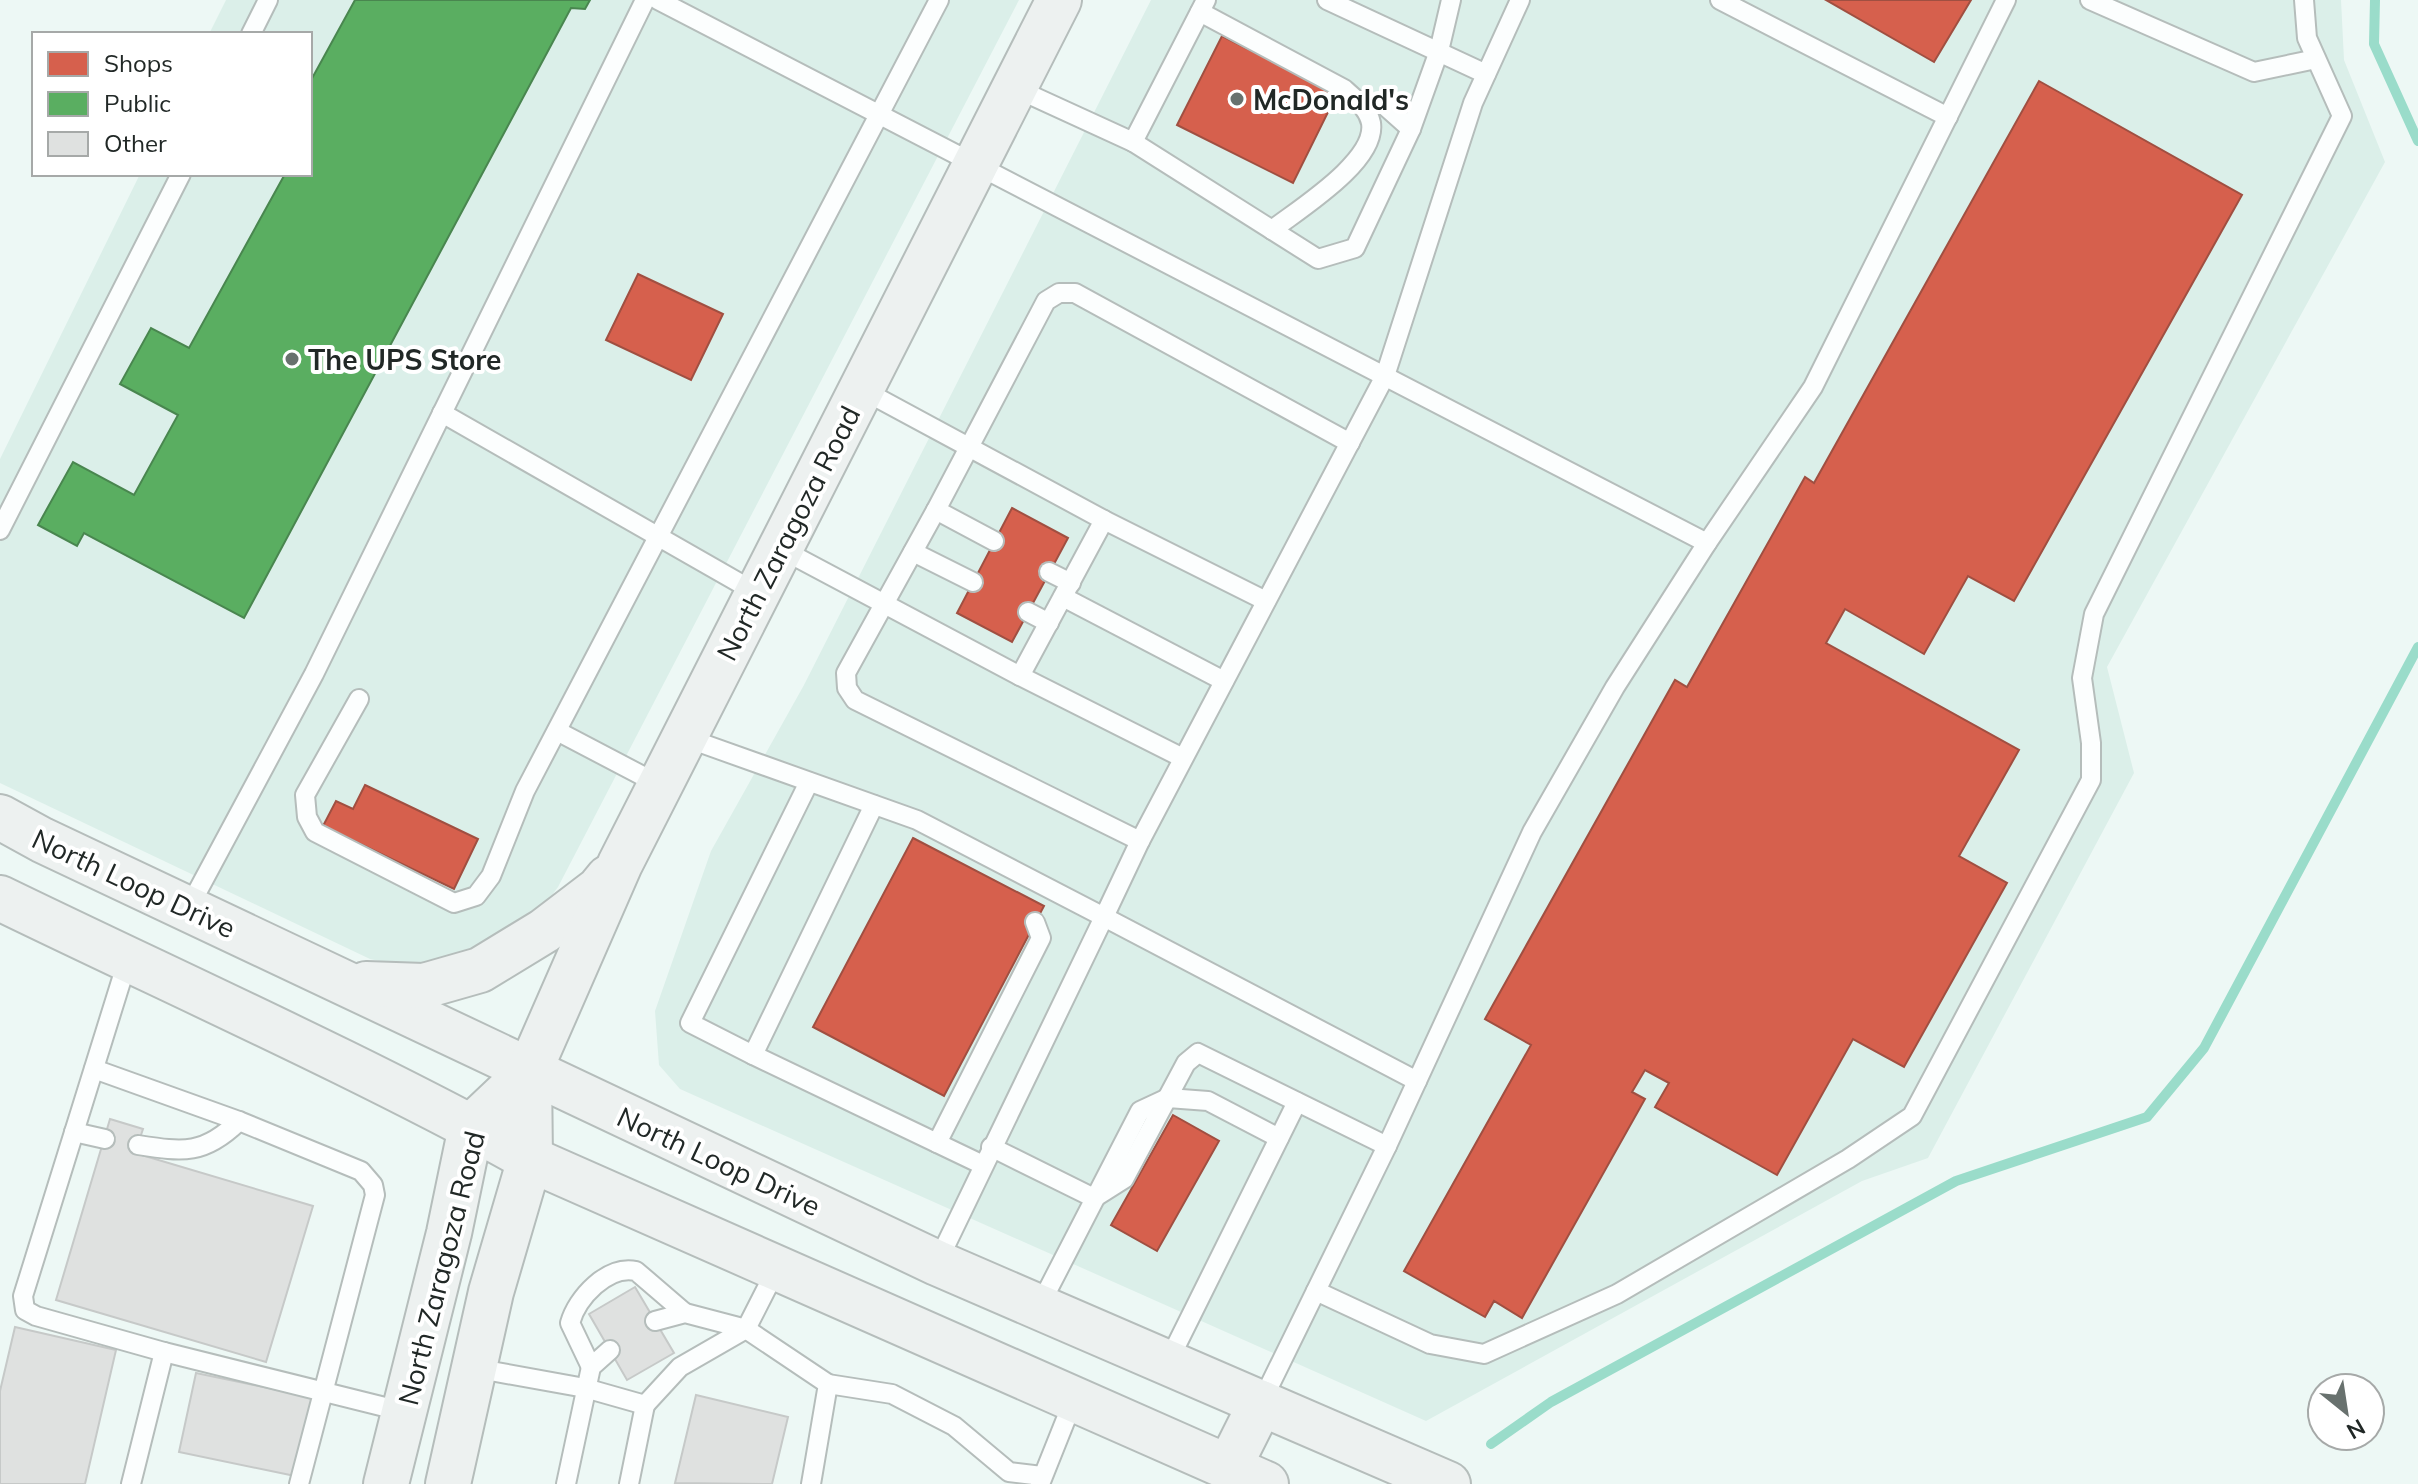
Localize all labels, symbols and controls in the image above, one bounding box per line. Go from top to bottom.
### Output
legend [32,32,312,176]
text: Shops [104,48,173,78]
place label: McDonald's [1253,82,1409,117]
text: Public [104,88,171,118]
marker: McDonald's [1228,90,1246,108]
text: Other [104,128,167,158]
place label: The UPS Store [308,342,501,377]
marker: The UPS Store [283,350,301,368]
street label: North Zaragoza Road [709,400,867,666]
street label: North Loop Drive [27,821,241,945]
street label: North Loop Drive [612,1099,826,1223]
street label: North Zaragoza Road [390,1127,492,1409]
north arrow [2306,1372,2386,1452]
text: N [2342,1413,2370,1446]

